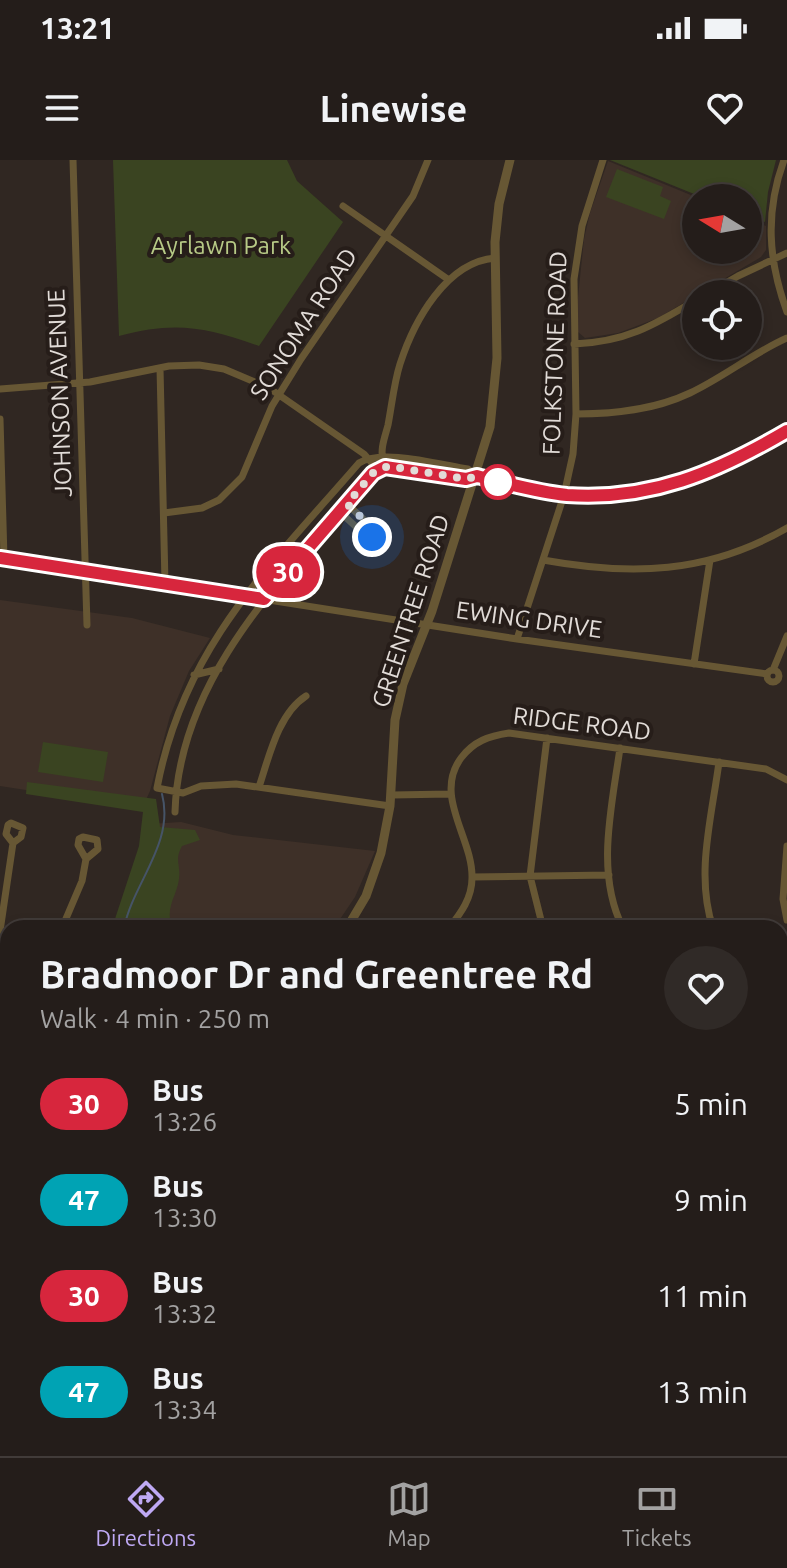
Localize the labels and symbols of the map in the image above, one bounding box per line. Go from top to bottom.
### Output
north arrow [682,184,762,264]
park label: Ayrlawn Park [151,232,291,259]
street label: SONOMA ROAD [245,243,362,404]
street label: FOLKSTONE ROAD [537,251,572,455]
street label: JOHNSON AVENUE [42,289,77,498]
unlabelled marker [481,465,515,499]
street label: GREENTREE ROAD [367,511,455,711]
your location [352,517,392,557]
line badge: 30 [252,546,324,598]
street label: EWING DRIVE [454,596,604,643]
street label: RIDGE ROAD [512,702,653,745]

